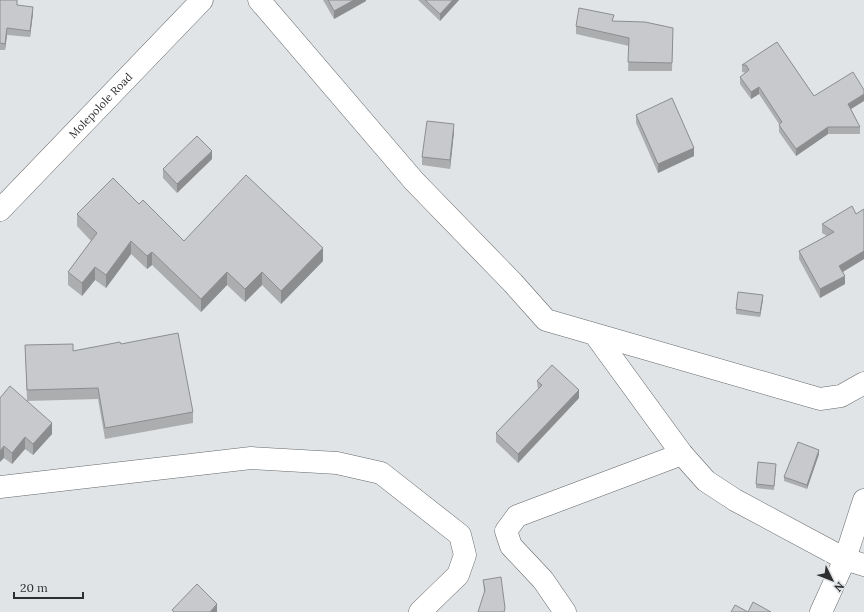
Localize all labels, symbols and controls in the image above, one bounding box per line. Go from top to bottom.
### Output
street label: Molepolole Road [66,70,135,141]
north arrow [812,560,852,600]
scale bar [14,574,83,600]
text: N [831,579,847,595]
text: 20 m [20,580,48,595]

